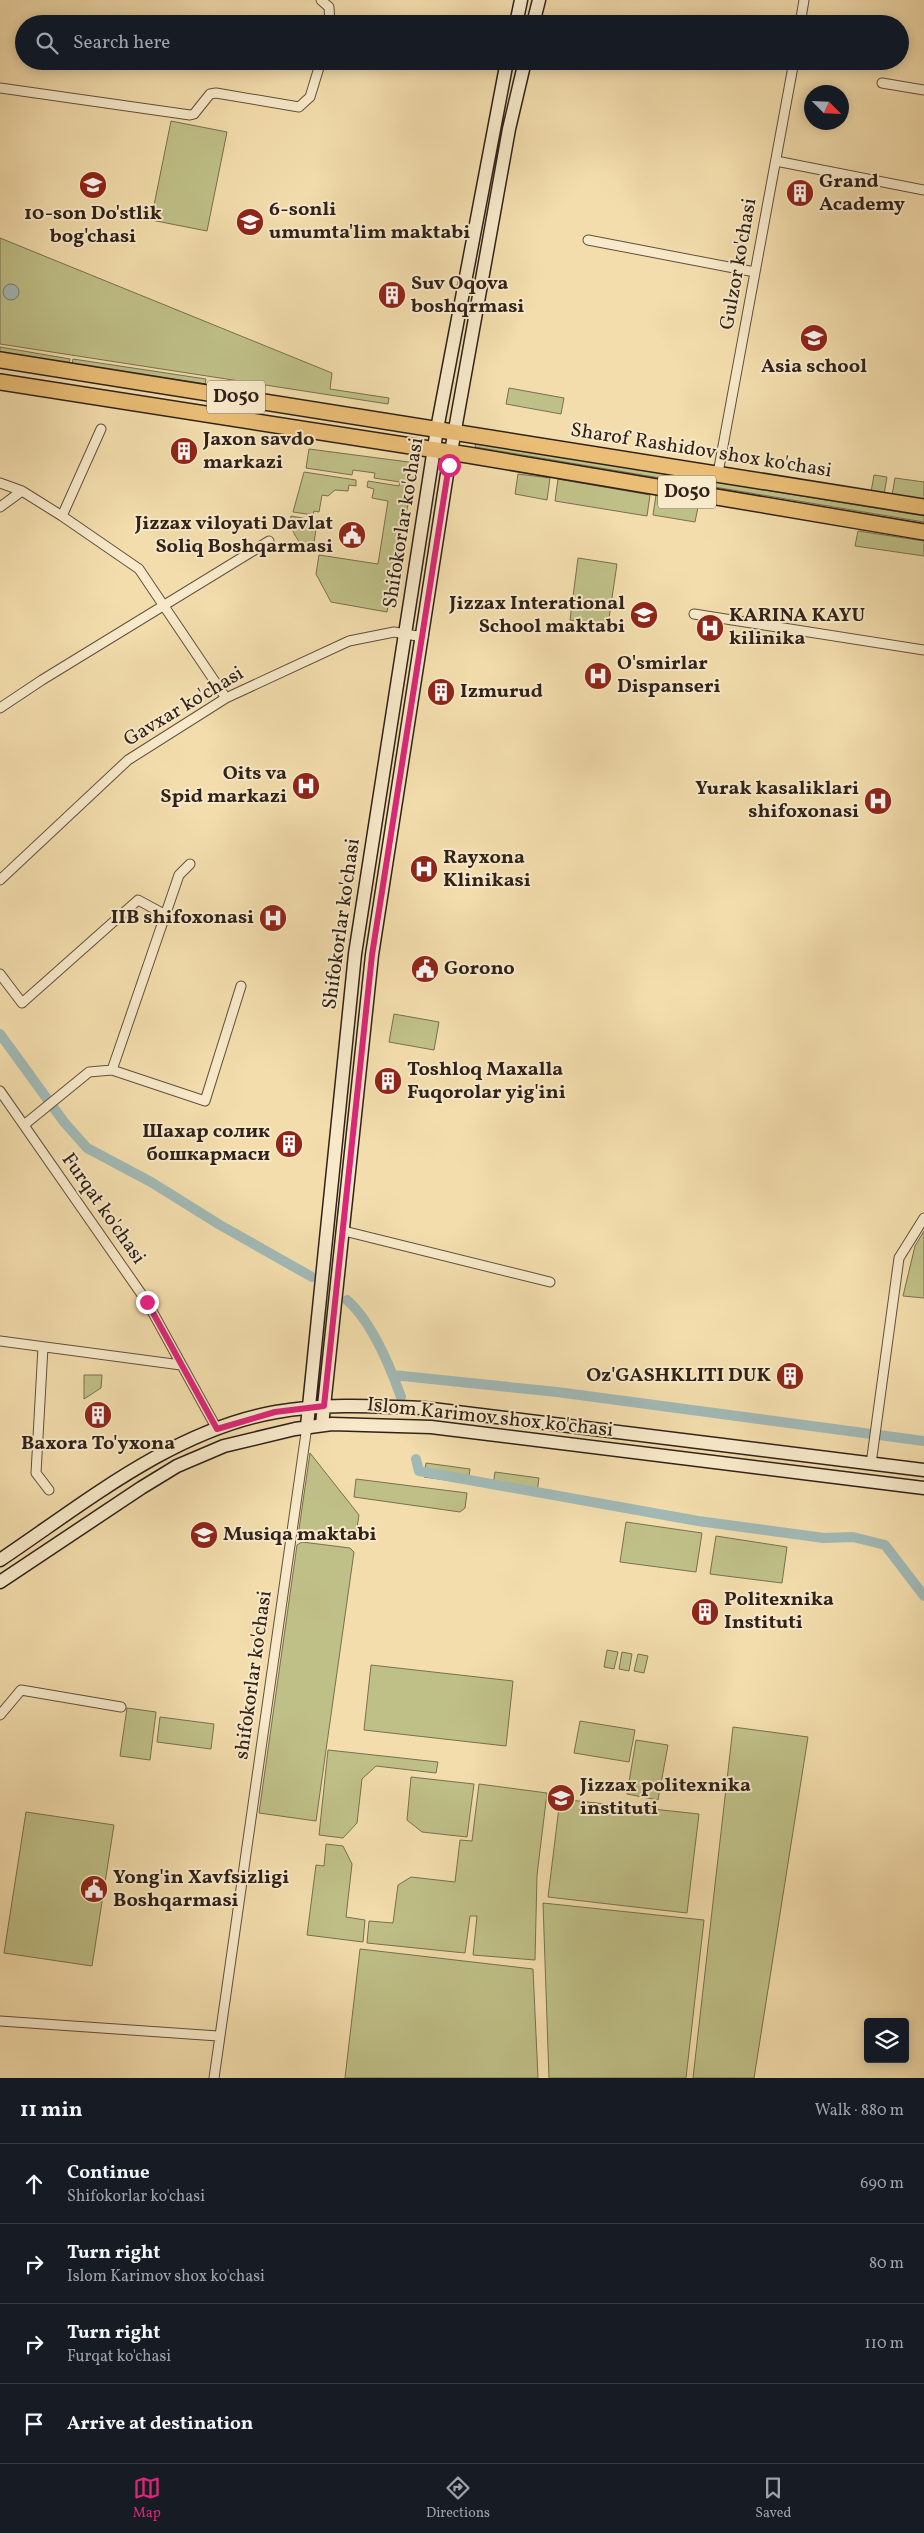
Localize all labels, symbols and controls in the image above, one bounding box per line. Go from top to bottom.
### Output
search box [15,15,909,70]
icon: search [33,29,61,57]
text: Search here [73,30,170,56]
north arrow [804,85,849,130]
place label: Grand Academy [819,168,905,219]
school or university icon: 10-son Do'stlik bog'chasi [78,170,108,200]
building icon: Grand Academy [785,178,815,208]
place label: 6-sonli umumta'lim maktabi [269,196,470,247]
street label: Gulzor ko'chasi [714,196,764,332]
place label: 10-son Do'stlik bog'chasi [24,200,162,251]
school or university icon: 6-sonli umumta'lim maktabi [235,207,265,237]
place label: Suv Oqova boshqrmasi [411,270,524,321]
building icon: Suv Oqova boshqrmasi [377,280,407,310]
school or university icon: Asia school [799,323,829,353]
place label: Asia school [761,353,867,381]
road number: D050 [207,381,265,414]
street label: Sharof Rashidov shox ko'chasi [568,417,834,485]
place label: Jaxon savdo markazi [202,426,315,477]
building icon: Jaxon savdo markazi [169,436,199,466]
street label: Shifokorlar ko'chasi [377,436,431,610]
route start [438,454,461,477]
road number: D050 [658,476,716,508]
place label: Jizzax viloyati Davlat Soliq Boshqarmasi [134,510,333,561]
public building icon: Jizzax viloyati Davlat Soliq Boshqarmasi [337,520,367,550]
place label: Jizzax Interational School maktabi [448,590,625,641]
school or university icon: Jizzax Interational School maktabi [629,600,659,630]
place label: KARINA KAYU kilinika [729,602,865,653]
hospital icon: KARINA KAYU kilinika [695,613,725,643]
place label: O'smirlar Dispanseri [617,650,721,701]
street label: Gavxar ko'chasi [119,660,249,754]
hospital icon: O'smirlar Dispanseri [583,661,613,691]
building icon: Izmurud [426,677,456,707]
place label: Izmurud [460,678,543,706]
place label: Oits va Spid markazi [160,760,287,811]
hospital icon: Oits va Spid markazi [291,771,321,801]
place label: Yurak kasaliklari shifoxonasi [695,775,859,826]
hospital icon: Yurak kasaliklari shifoxonasi [863,786,893,816]
street label: Shifokorlar ko'chasi [316,837,368,1011]
place label: Rayxona Klinikasi [443,844,531,895]
hospital icon: Rayxona Klinikasi [409,854,439,884]
hospital icon: IIB shifoxonasi [258,903,288,933]
place label: IIB shifoxonasi [111,904,254,932]
public building icon: Gorono [410,954,440,984]
place label: Gorono [444,955,515,983]
place label: Toshloq Maxalla Fuqorolar yig'ini [407,1056,566,1107]
building icon: Toshloq Maxalla Fuqorolar yig'ini [373,1066,403,1096]
place label: Шахар солик бошкармаси [142,1118,270,1169]
building icon: Шахар солик бошкармаси [274,1129,304,1159]
street label: Furqat ko'chasi [54,1148,152,1270]
route end [136,1291,159,1314]
building icon: Oz'GASHKLITI DUK [775,1361,805,1391]
place label: Oz'GASHKLITI DUK [586,1362,772,1390]
street label: Islom Karimov shox ko'chasi [366,1391,614,1445]
building icon: Baxora To'yxona [83,1400,113,1430]
place label: Baxora To'yxona [21,1430,175,1458]
school or university icon: Musiqa maktabi [189,1520,219,1550]
place label: Musiqa maktabi [223,1521,377,1549]
place label: Politexnika Instituti [724,1586,834,1637]
street label: shifokorlar ko'chasi [228,1589,280,1761]
building icon: Politexnika Instituti [690,1597,720,1627]
place label: Jizzax politexnika instituti [579,1772,751,1823]
school or university icon: Jizzax politexnika instituti [546,1783,576,1813]
place label: Yong'in Xavfsizligi Boshqarmasi [113,1864,289,1915]
public building icon: Yong'in Xavfsizligi Boshqarmasi [79,1874,109,1904]
map controls [864,2018,909,2063]
button: layers [864,2018,909,2063]
text: 11 min [20,2096,83,2125]
text: Walk · 880 m [815,2100,904,2122]
text: Continue [67,2160,150,2186]
icon: ahead [20,2170,48,2198]
text: 690 m [860,2173,904,2195]
text: Shifokorlar ko'chasi [67,2186,205,2208]
text: Turn right [67,2240,160,2266]
icon: right [20,2250,48,2278]
text: 80 m [869,2253,904,2275]
text: Islom Karimov shox ko'chasi [67,2266,265,2288]
text: Turn right [67,2320,160,2346]
icon: right [20,2330,48,2358]
text: 110 m [865,2333,904,2355]
text: Furqat ko'chasi [67,2346,171,2368]
icon: arrive [20,2410,48,2438]
text: Arrive at destination [67,2411,253,2437]
tab: Map [133,2474,161,2523]
tab: Directions [426,2474,490,2523]
tab: Saved [755,2474,791,2523]

